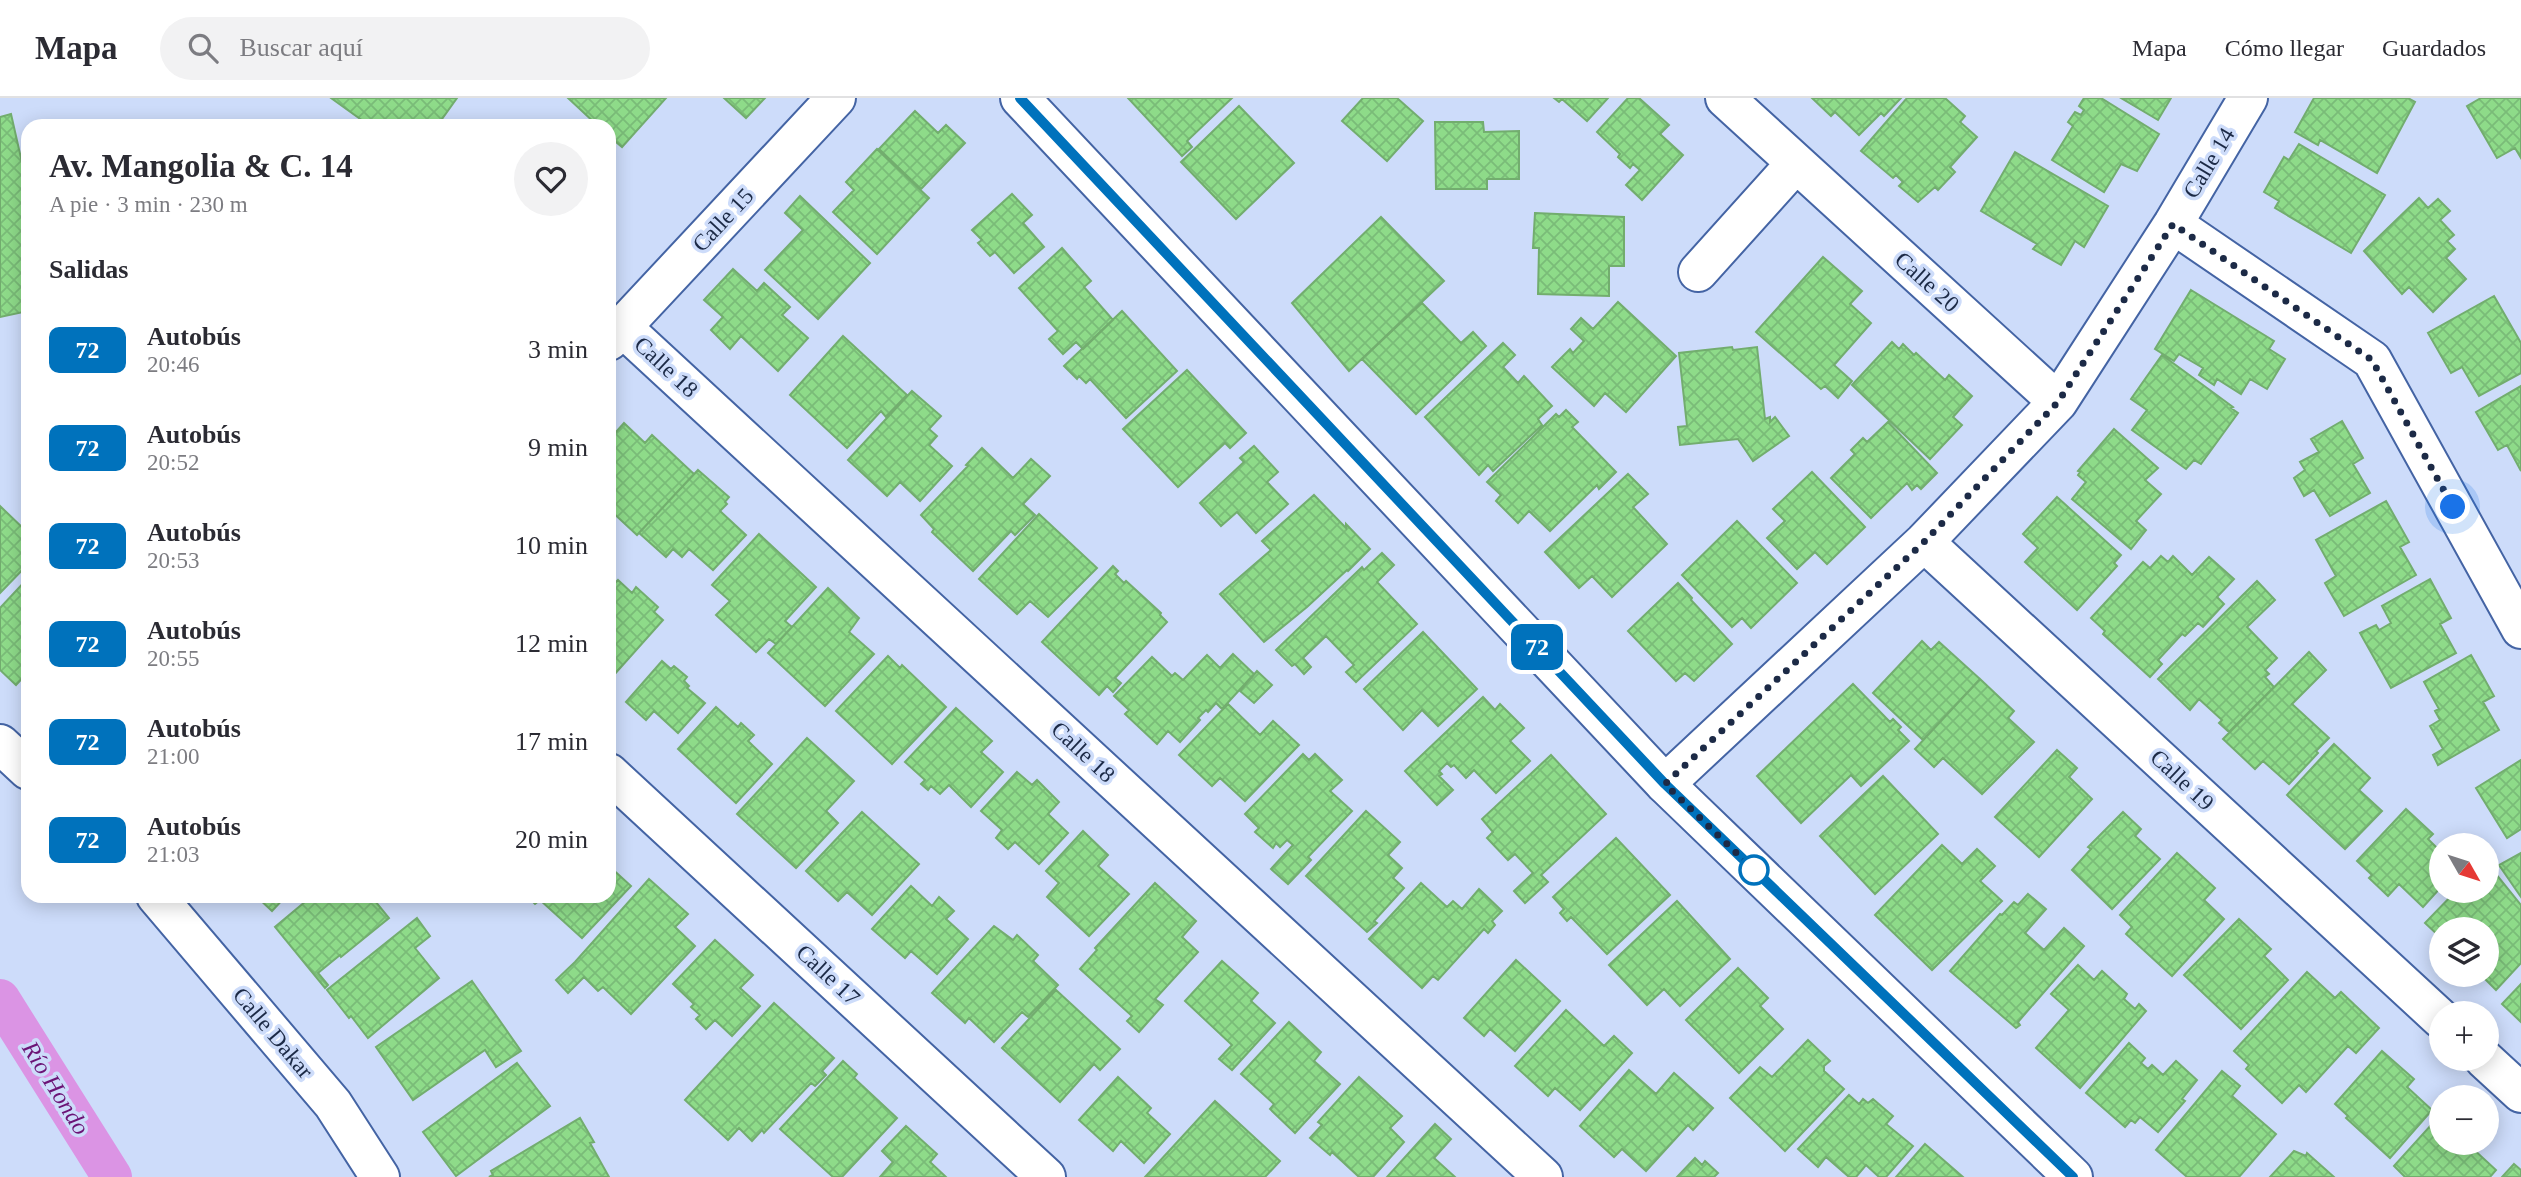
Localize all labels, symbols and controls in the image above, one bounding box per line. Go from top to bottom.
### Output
search box [160,17,650,80]
icon: search [184,29,222,67]
text: Mapa [35,30,118,66]
text: Buscar aquí [240,33,363,62]
text: Mapa [2132,35,2187,61]
text: Cómo llegar [2225,35,2344,61]
text: Guardados [2382,35,2486,61]
street label: Calle 14 [2178,123,2240,203]
button: heart [514,142,588,216]
text: Av. Mangolia & C. 14 [49,148,353,184]
street label: Calle 15 [687,183,759,257]
text: A pie · 3 min · 230 m [49,192,248,217]
street label: Calle 20 [1890,247,1964,317]
text: Salidas [49,255,129,284]
text: Autobús [147,322,241,351]
street label: Calle 18 [629,331,703,403]
text: 3 min [528,335,588,364]
text: 72 [76,337,100,363]
text: 20:46 [147,352,199,377]
text: Autobús [147,420,241,449]
text: 9 min [528,433,588,462]
text: 72 [76,435,100,461]
text: 20:52 [147,450,199,475]
your location [2435,489,2470,524]
text: Autobús [147,518,241,547]
text: 10 min [515,531,588,560]
text: 72 [76,533,100,559]
text: 20:53 [147,548,199,573]
text: Autobús [147,616,241,645]
line badge: 72 [1506,624,1568,670]
text: 12 min [515,629,588,658]
text: 72 [76,631,100,657]
text: 72 [1525,634,1549,660]
text: 20:55 [147,646,199,671]
text: Autobús [147,714,241,743]
street label: Calle 18 [1046,716,1120,788]
text: 17 min [515,727,588,756]
text: 72 [76,729,100,755]
text: 21:00 [147,744,199,769]
street label: Calle 19 [2145,744,2219,816]
text: Autobús [147,812,241,841]
text: 20 min [515,825,588,854]
text: 72 [76,827,100,853]
north arrow [2429,833,2499,903]
map controls [2429,833,2499,1155]
text: 21:03 [147,842,199,867]
unlabelled marker [1739,855,1769,885]
button: layers [2429,917,2499,987]
street label: Calle 17 [791,939,865,1011]
street label: Calle Dakar [228,983,318,1084]
button: + [2429,1001,2499,1071]
water label: Río Hondo [17,1036,95,1139]
button: − [2429,1085,2499,1155]

